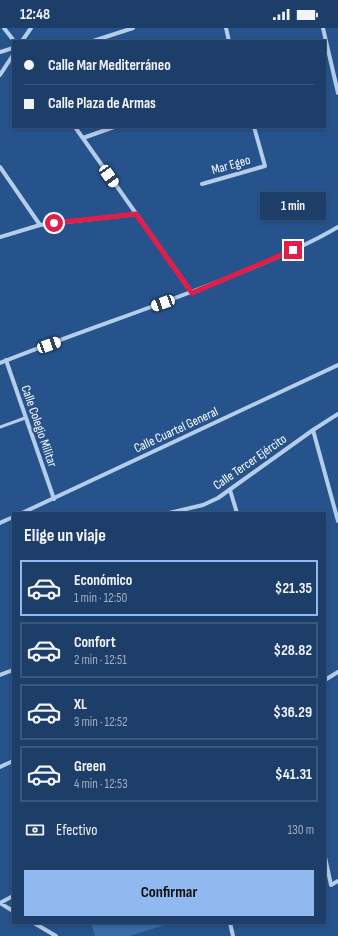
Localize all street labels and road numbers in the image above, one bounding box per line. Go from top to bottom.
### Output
street label: Mar Egeo [210,152,252,178]
street label: Calle Colegio Militar [18,383,61,469]
street label: Calle Cuartel General [131,404,221,456]
street label: Calle Tercer Ejército [210,431,290,493]

